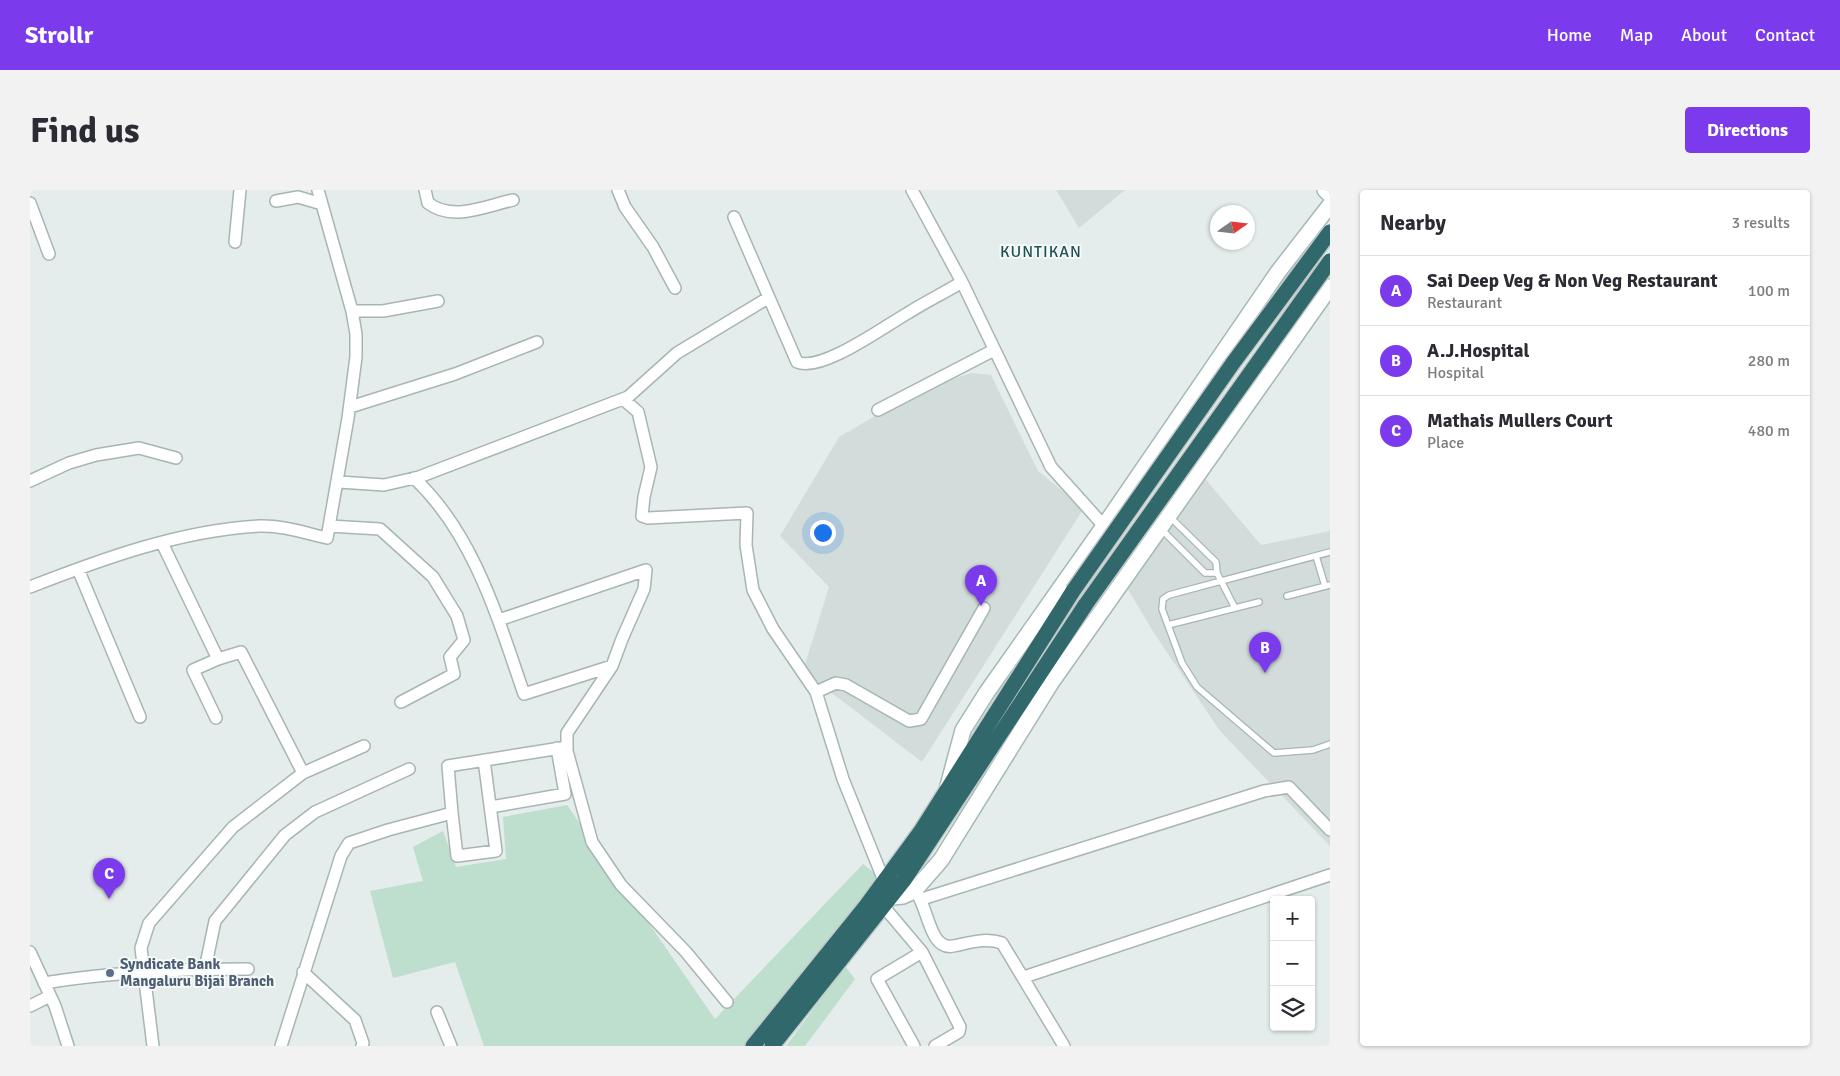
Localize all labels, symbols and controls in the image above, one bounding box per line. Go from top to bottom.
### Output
text: Strollr [25,20,93,50]
text: Home [1547,24,1592,46]
text: Map [1620,24,1653,46]
text: About [1681,24,1727,46]
text: Contact [1755,24,1815,46]
button: Directions [1685,107,1810,153]
text: Find us [30,109,140,152]
north arrow [1210,205,1255,250]
text: Nearby [1380,210,1446,236]
text: 3 results [1731,213,1790,233]
district label: KUNTIKAN [1000,242,1082,262]
text: Sai Deep Veg & Non Veg Restaurant [1427,269,1718,293]
text: A [1391,281,1401,301]
text: 100 m [1748,281,1790,301]
text: Restaurant [1427,293,1502,313]
text: A.J.Hospital [1427,339,1529,363]
text: B [1391,351,1401,371]
text: 280 m [1748,351,1790,371]
text: Hospital [1427,363,1484,383]
text: Mathais Mullers Court [1427,409,1613,433]
text: C [1391,421,1401,441]
text: 480 m [1748,421,1790,441]
text: Place [1427,433,1464,453]
your location [810,520,836,546]
pin: A [965,565,997,606]
pin: B [1249,632,1281,673]
pin: C [93,858,125,899]
map controls [1270,896,1315,1031]
button: + [1270,896,1315,941]
button: − [1270,941,1315,986]
place label: Syndicate Bank Mangaluru Bijai Branch [120,955,274,990]
marker: Syndicate Bank Mangaluru Bijai Branch [104,967,116,979]
button: layers [1270,986,1315,1031]

